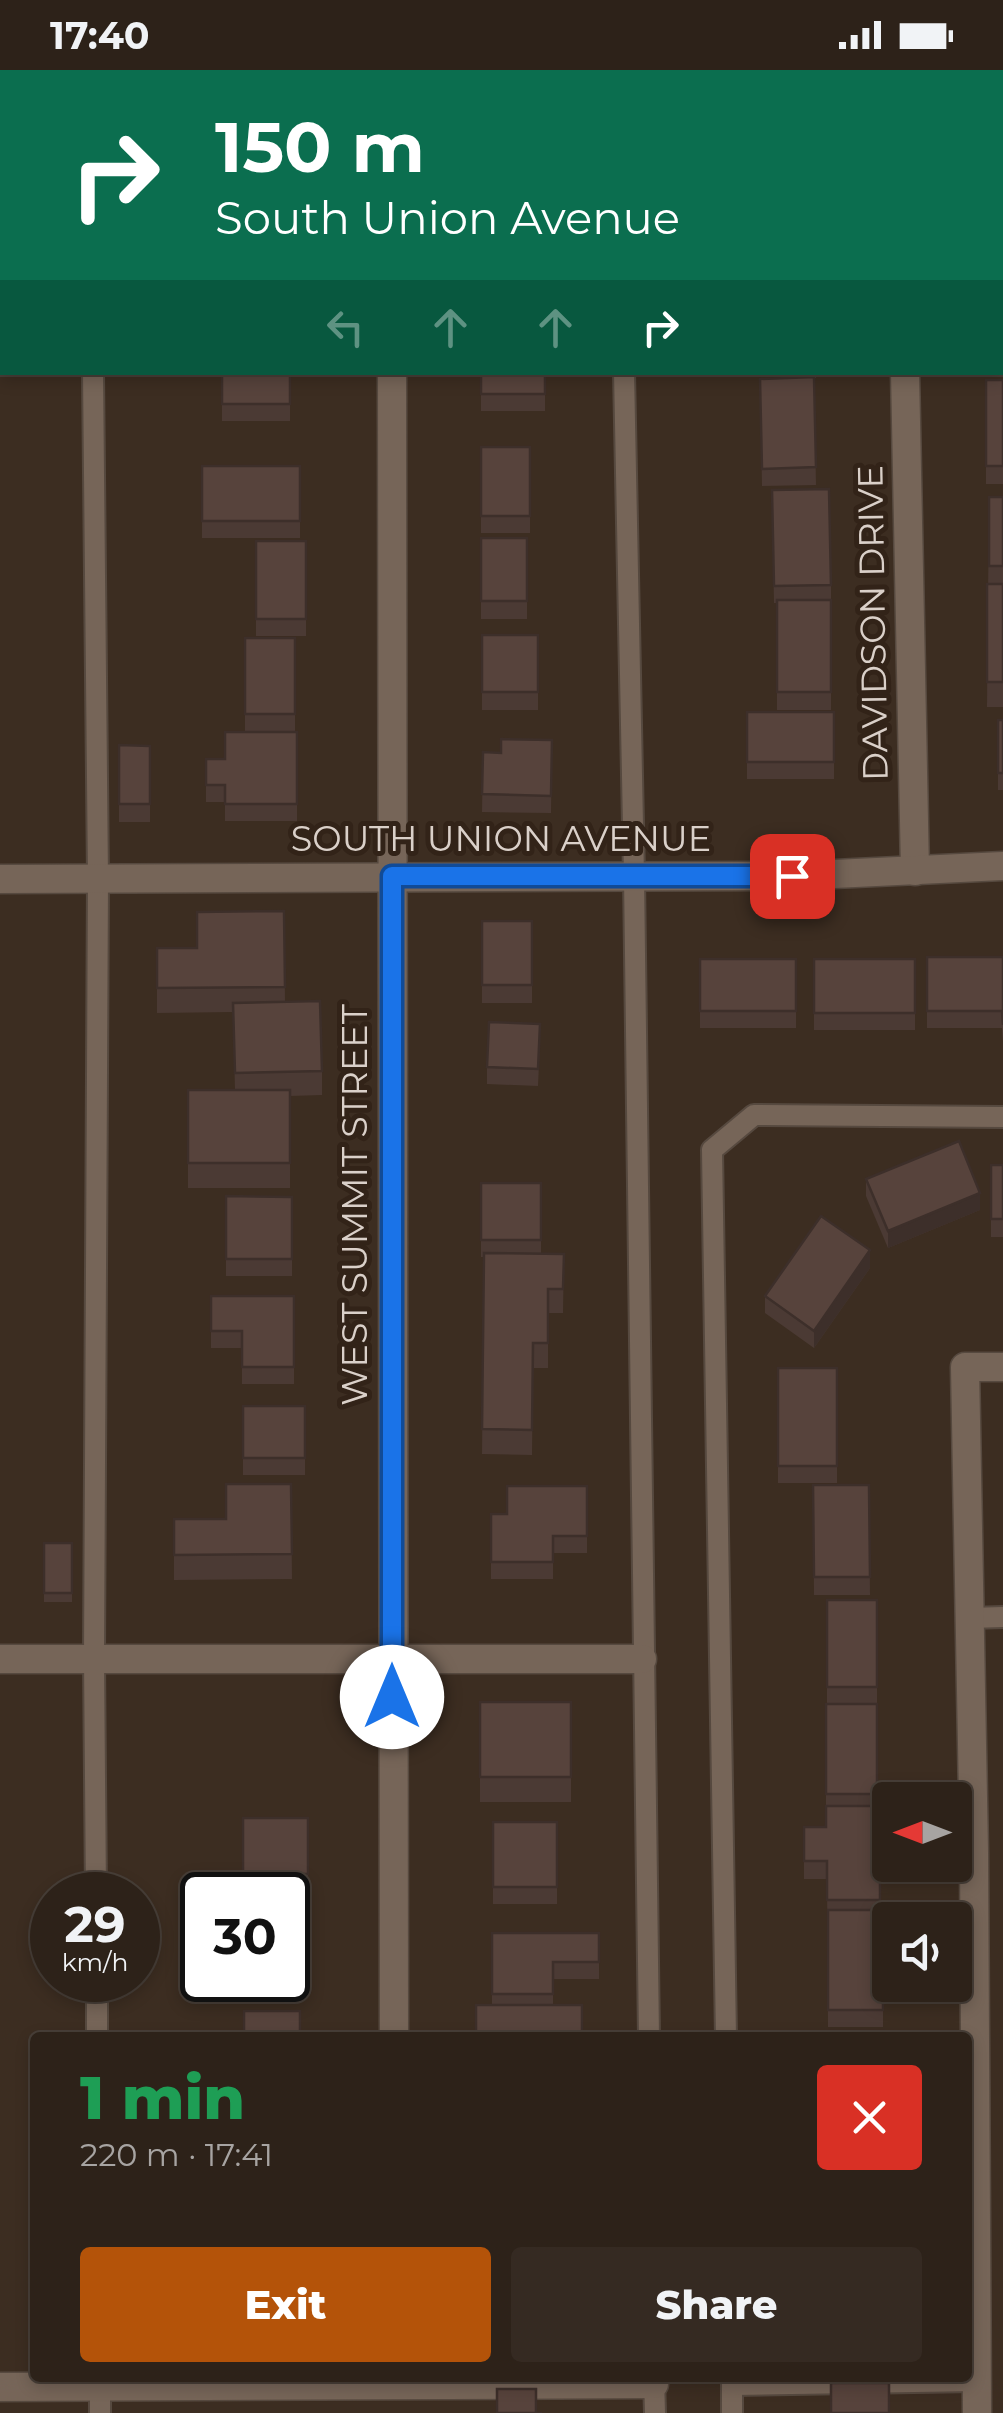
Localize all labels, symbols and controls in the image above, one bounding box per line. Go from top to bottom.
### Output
text: 17:40 [50,12,150,59]
text: 150 m [215,104,425,190]
icon: right [50,110,180,240]
text: South Union Avenue [215,190,680,245]
icon: left [318,300,373,355]
icon: ahead [423,300,478,355]
icon: ahead [528,300,583,355]
icon: right [633,300,688,355]
street label: DAVIDSON DRIVE [848,465,897,781]
street label: SOUTH UNION AVENUE [291,817,711,860]
pin [750,834,835,919]
icon: arrive [765,849,820,904]
street label: WEST SUMMIT STREET [333,1004,376,1406]
position arrow [340,1645,444,1749]
north arrow [872,1782,972,1882]
map controls [872,1782,972,2002]
speed limit sign: 30 [180,1872,310,2002]
text: 29 [64,1894,126,1955]
button: sound [872,1902,972,2002]
text: km/h [62,1947,128,1977]
text: 1 min [80,2061,245,2134]
button: close [817,2065,922,2170]
text: 220 m · 17:41 [80,2135,273,2174]
button: Exit [80,2247,491,2362]
button: Share [511,2247,922,2362]

